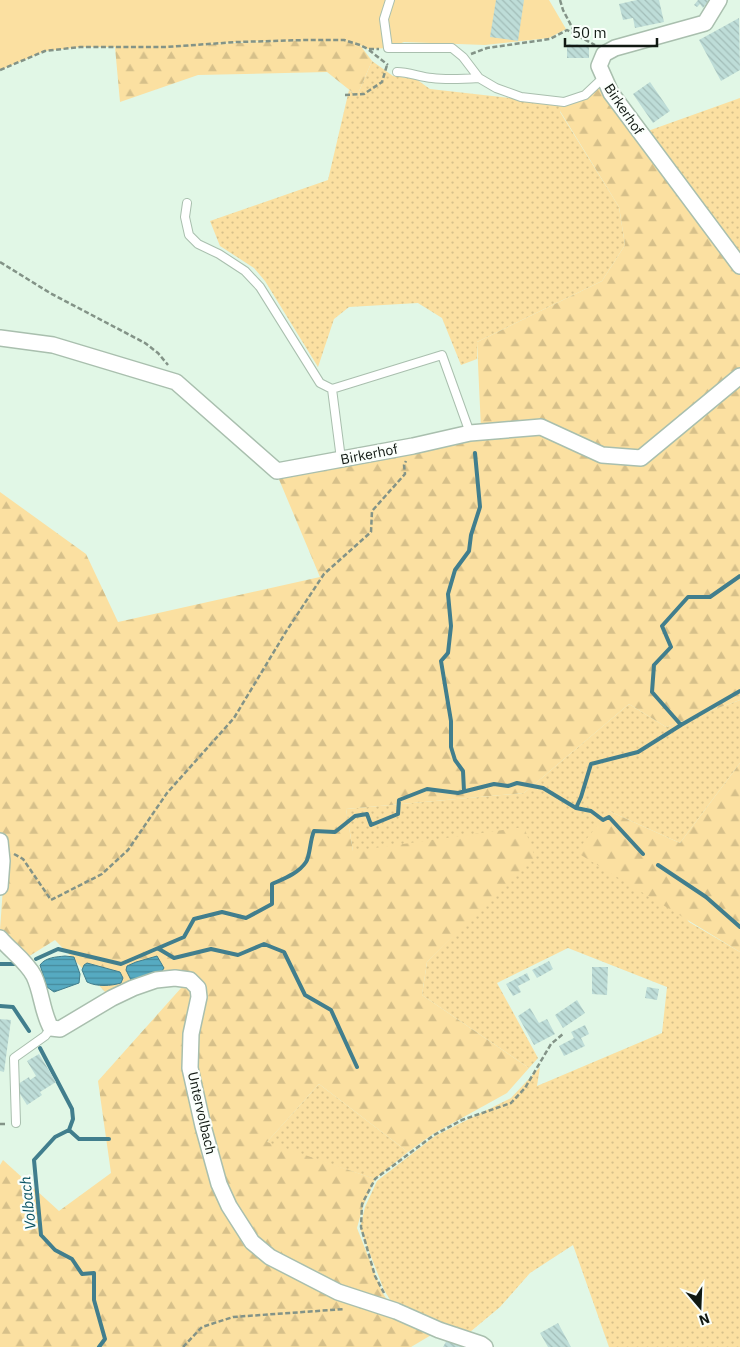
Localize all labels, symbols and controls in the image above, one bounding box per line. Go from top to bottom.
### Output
scale bar [565,15,658,47]
text: 50 m [572,23,607,42]
street label: Birkerhof [600,80,648,138]
street label: Birkerhof [339,440,400,468]
street label: Untervolbach [184,1070,220,1156]
water label: Volbach [15,1175,40,1231]
north arrow [675,1282,725,1332]
text: N [697,1309,712,1329]

